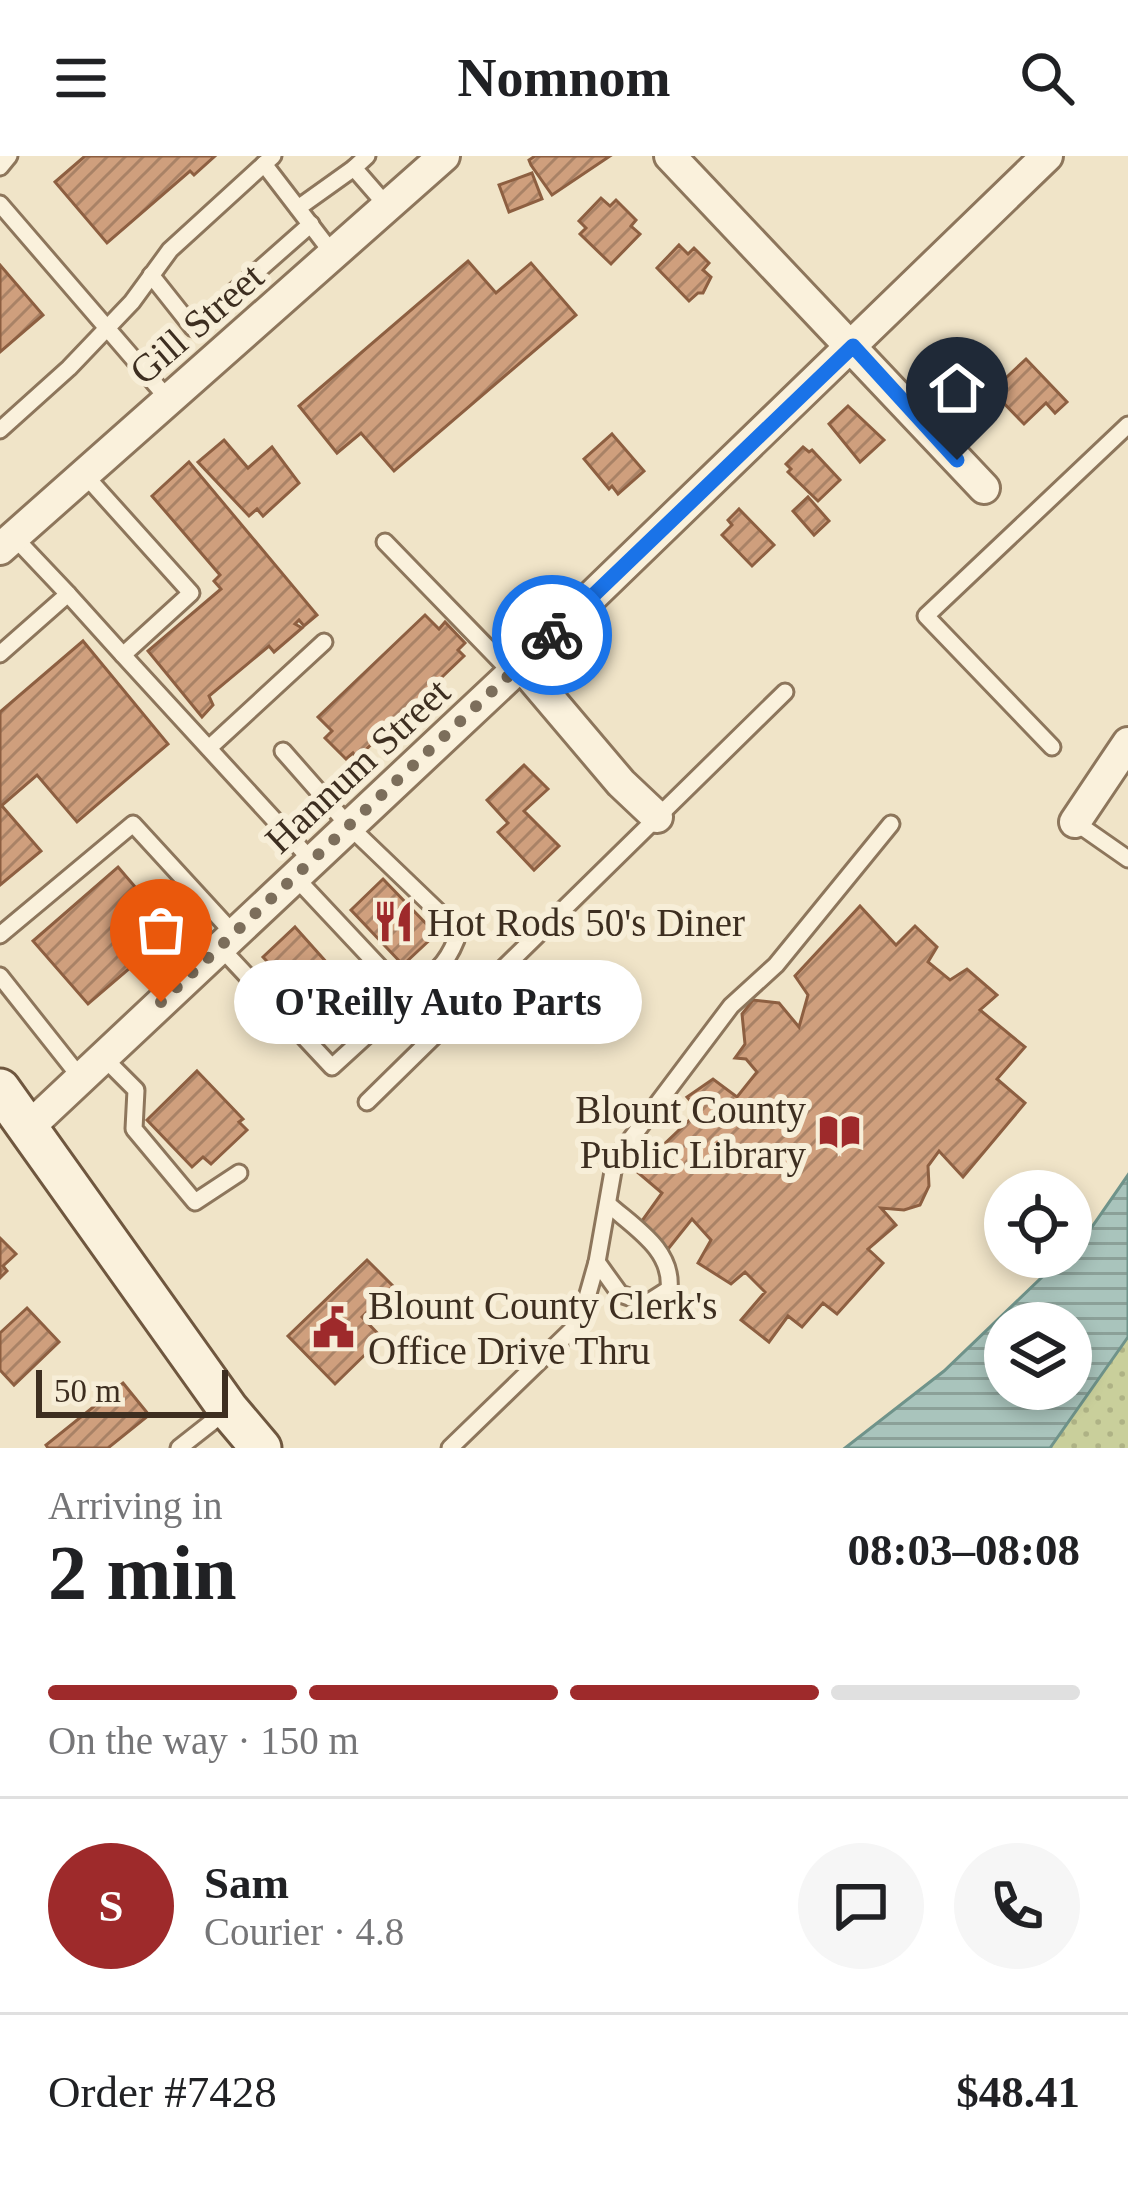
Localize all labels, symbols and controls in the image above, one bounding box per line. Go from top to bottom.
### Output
icon: menu [48,45,114,111]
icon: search [1014,45,1080,111]
text: Nomnom [458,48,671,108]
street label: Gill Street [121,254,271,393]
pin [906,337,1008,460]
icon: home [924,355,990,421]
courier [492,575,612,695]
icon: bike [519,602,585,668]
street label: Hannum Street [257,669,458,861]
pin [110,879,212,1002]
icon: bag [128,897,194,963]
restaurant icon: Hot Rods 50's Diner [370,899,416,945]
place label: Hot Rods 50's Diner [427,901,745,944]
callout: O'Reilly Auto Parts [233,960,641,1044]
text: O'Reilly Auto Parts [274,980,602,1023]
place label: Blount County Public Library [575,1088,806,1177]
library icon: Blount County Public Library [817,1108,863,1154]
map controls [984,1170,1092,1410]
button: locate [984,1170,1092,1278]
place label: Blount County Clerk's Office Drive Thru [368,1284,717,1372]
button: layers [984,1302,1092,1410]
public building icon: Blount County Clerk's Office Drive Thru [311,1304,357,1350]
scale bar [36,1364,228,1417]
text: 50 m [54,1373,121,1409]
text: Arriving in [48,1484,222,1527]
text: 08:03–08:08 [848,1525,1080,1575]
text: 2 min [48,1529,237,1616]
text: On the way · 150 m [48,1719,359,1762]
button: chat [798,1843,924,1969]
button: phone [954,1843,1080,1969]
text: Sam [204,1858,289,1908]
text: S [98,1881,124,1931]
text: Courier · 4.8 [204,1910,404,1953]
text: Order #7428 [48,2067,277,2117]
text: $48.41 [956,2067,1080,2117]

